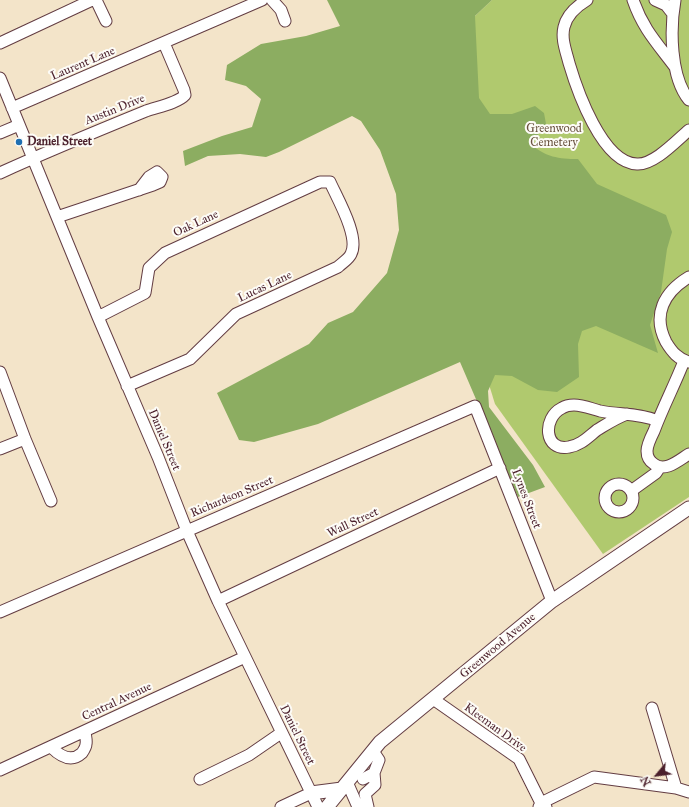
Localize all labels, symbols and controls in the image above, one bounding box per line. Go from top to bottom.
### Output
street label: Laurent Lane [49,44,117,84]
street label: Austin Drive [83,92,147,128]
park label: Greenwood Cemetery [526,122,582,150]
place label: Daniel Street [27,135,92,149]
marker: Daniel Street [14,137,24,147]
street label: Oak Lane [171,207,221,241]
street label: Lucas Lane [236,268,294,306]
street label: Daniel Street [145,407,183,473]
street label: Lynes Street [508,467,544,531]
street label: Richardson Street [189,473,275,521]
street label: Wall Street [325,505,381,541]
street label: Greenwood Avenue [457,610,539,682]
street label: Central Avenue [80,680,154,724]
street label: Kleeman Drive [461,701,529,755]
street label: Daniel Street [276,703,318,767]
north arrow [637,755,677,795]
text: N [638,774,654,788]

